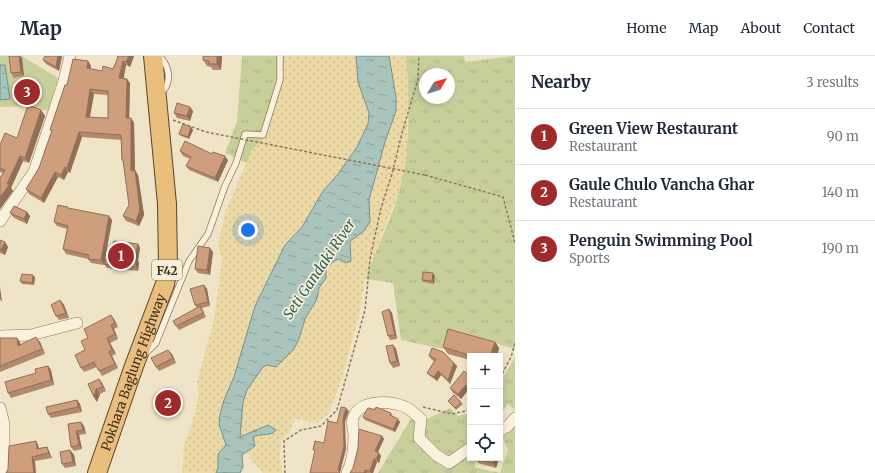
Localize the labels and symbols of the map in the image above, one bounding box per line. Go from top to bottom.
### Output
north arrow [419,68,455,104]
pin: 3 [14,77,40,107]
water label: Seti Gandaki River [279,215,359,322]
your location [238,220,258,240]
pin: 1 [108,241,134,271]
road number: F42 [152,260,182,280]
street label: Pokhara Baglung Highway [97,291,169,453]
pin: 2 [155,388,181,418]

